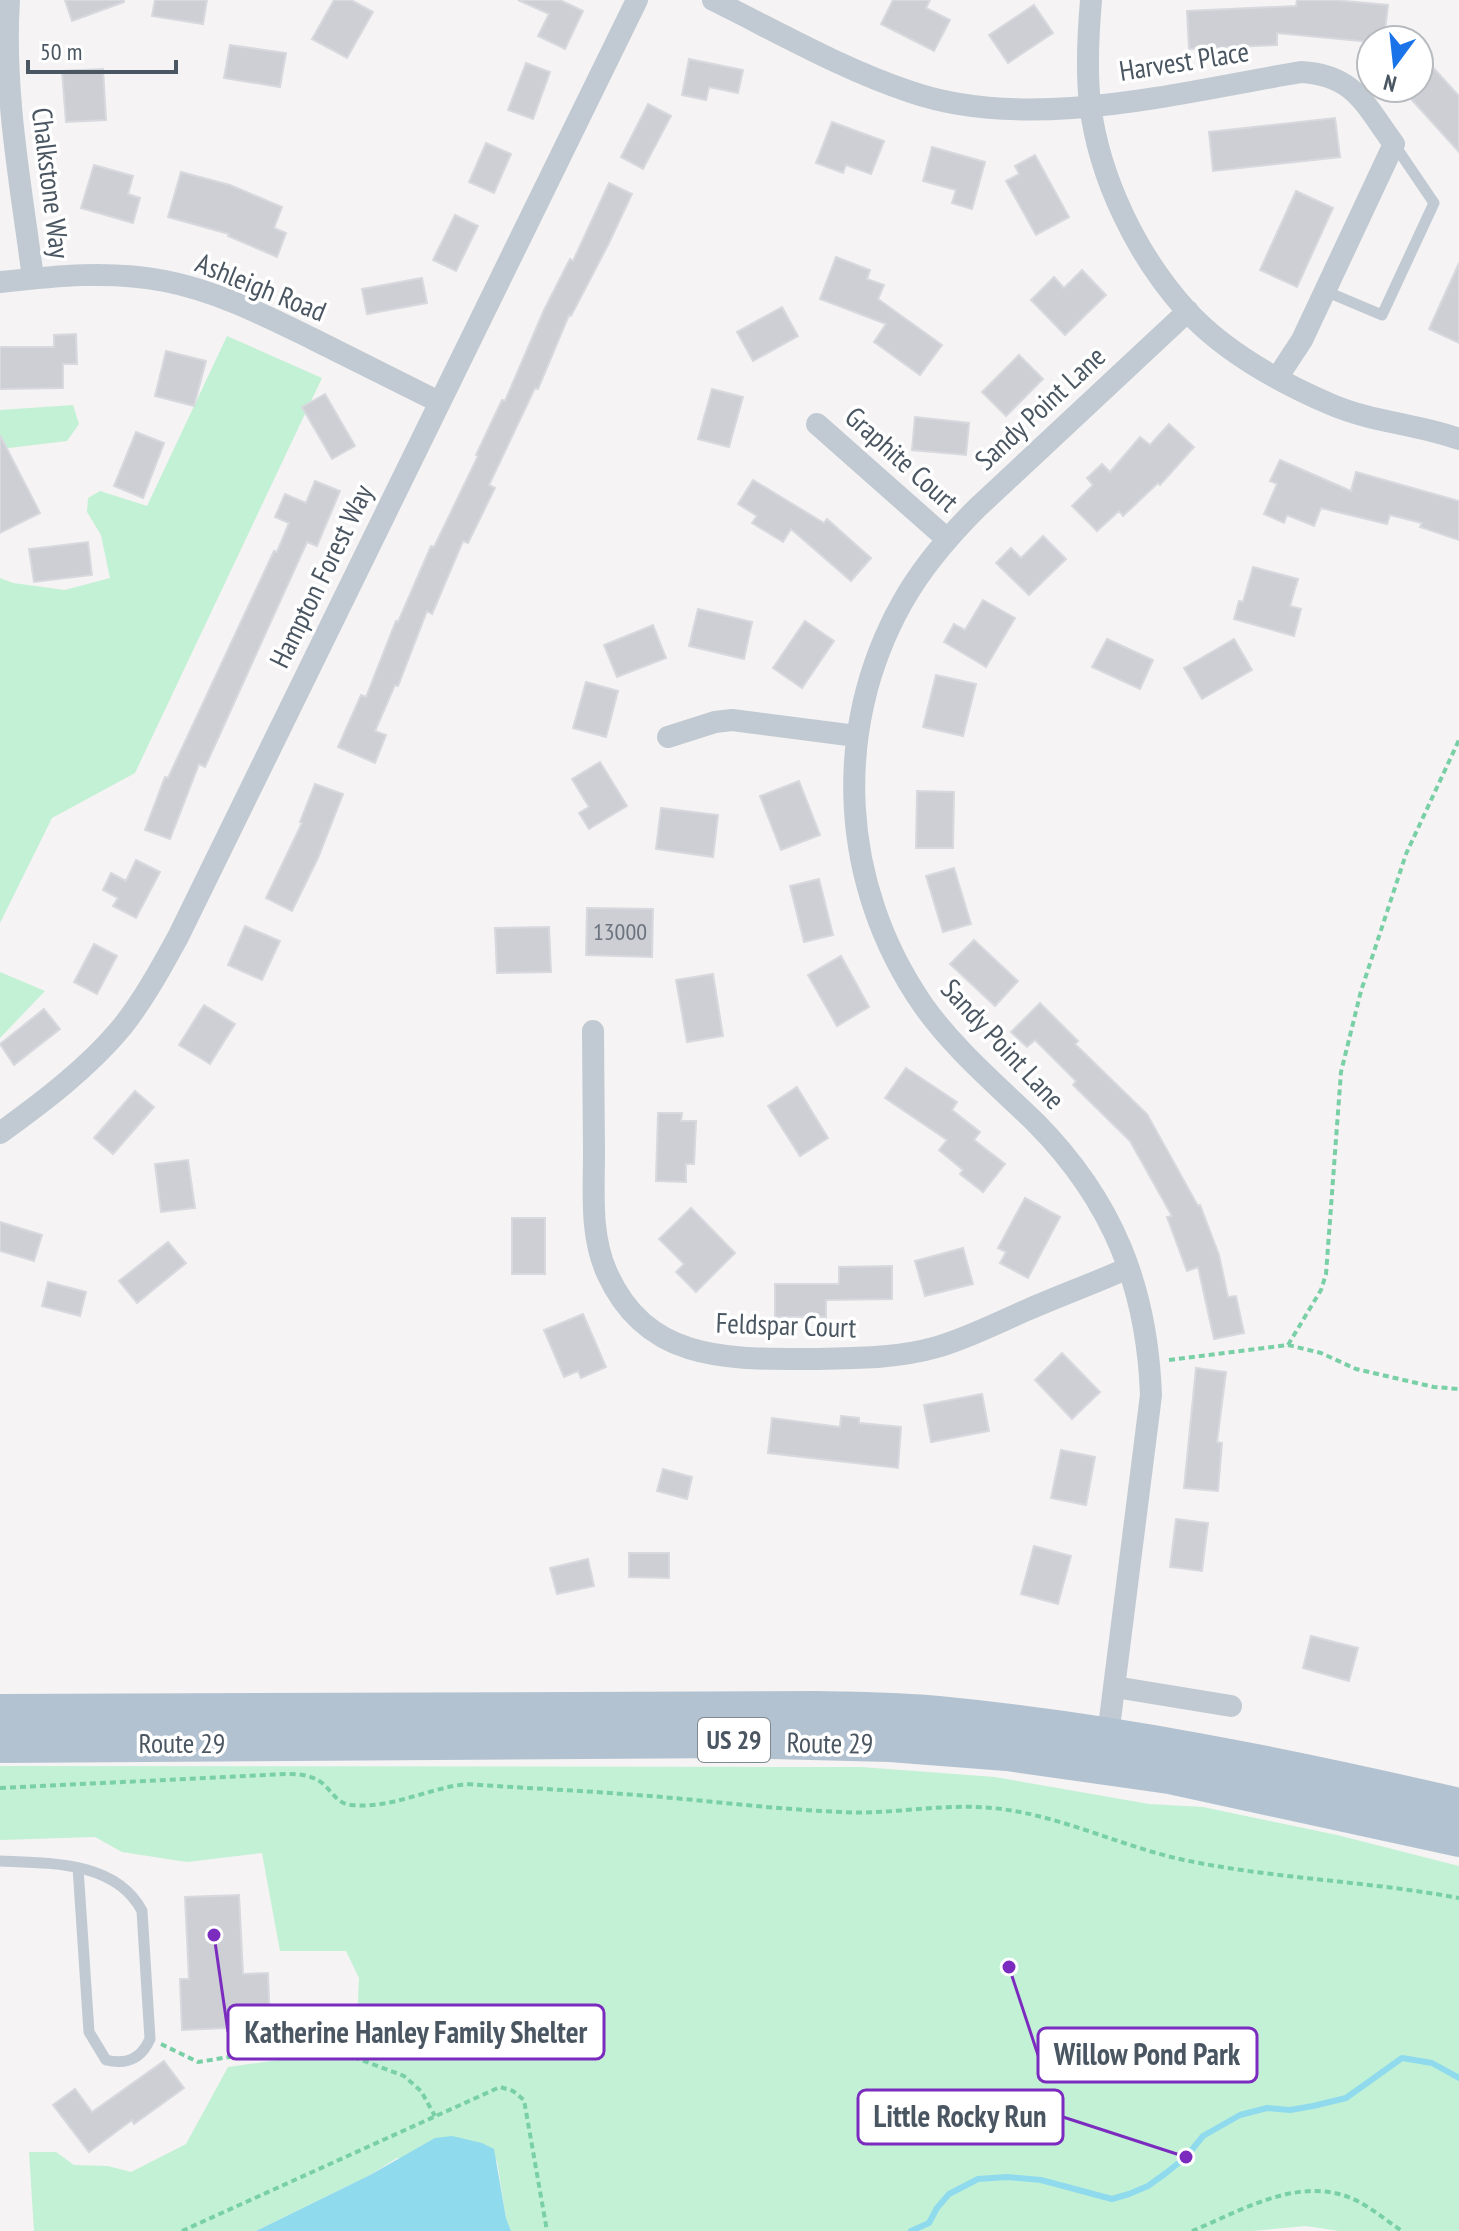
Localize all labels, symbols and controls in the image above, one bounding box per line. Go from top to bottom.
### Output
scale bar [28,24,176,74]
north arrow [1355,24,1435,104]
street label: Harvest Place [1116,32,1251,89]
text: 50 m [40,36,82,67]
text: N [1380,68,1399,98]
street label: Chalkstone Way [24,105,79,261]
street label: Ashleigh Road [191,244,332,329]
street label: Sandy Point Lane [967,338,1113,478]
street label: Graphite Court [838,398,967,520]
street label: Hampton Forest Way [260,478,381,674]
house number: 13000 [593,916,647,947]
street label: Sandy Point Lane [933,971,1073,1117]
street label: Feldspar Court [715,1304,857,1345]
road number: US 29 [698,1718,770,1762]
street label: Route 29 [786,1723,874,1762]
street label: Route 29 [139,1724,225,1761]
callout: Katherine Hanley Family Shelter [228,2005,604,2059]
text: Katherine Hanley Family Shelter [245,2012,588,2051]
callout: Willow Pond Park [1038,2028,1257,2082]
text: Willow Pond Park [1053,2034,1241,2073]
callout: Little Rocky Run [858,2090,1063,2144]
text: Little Rocky Run [874,2096,1046,2135]

